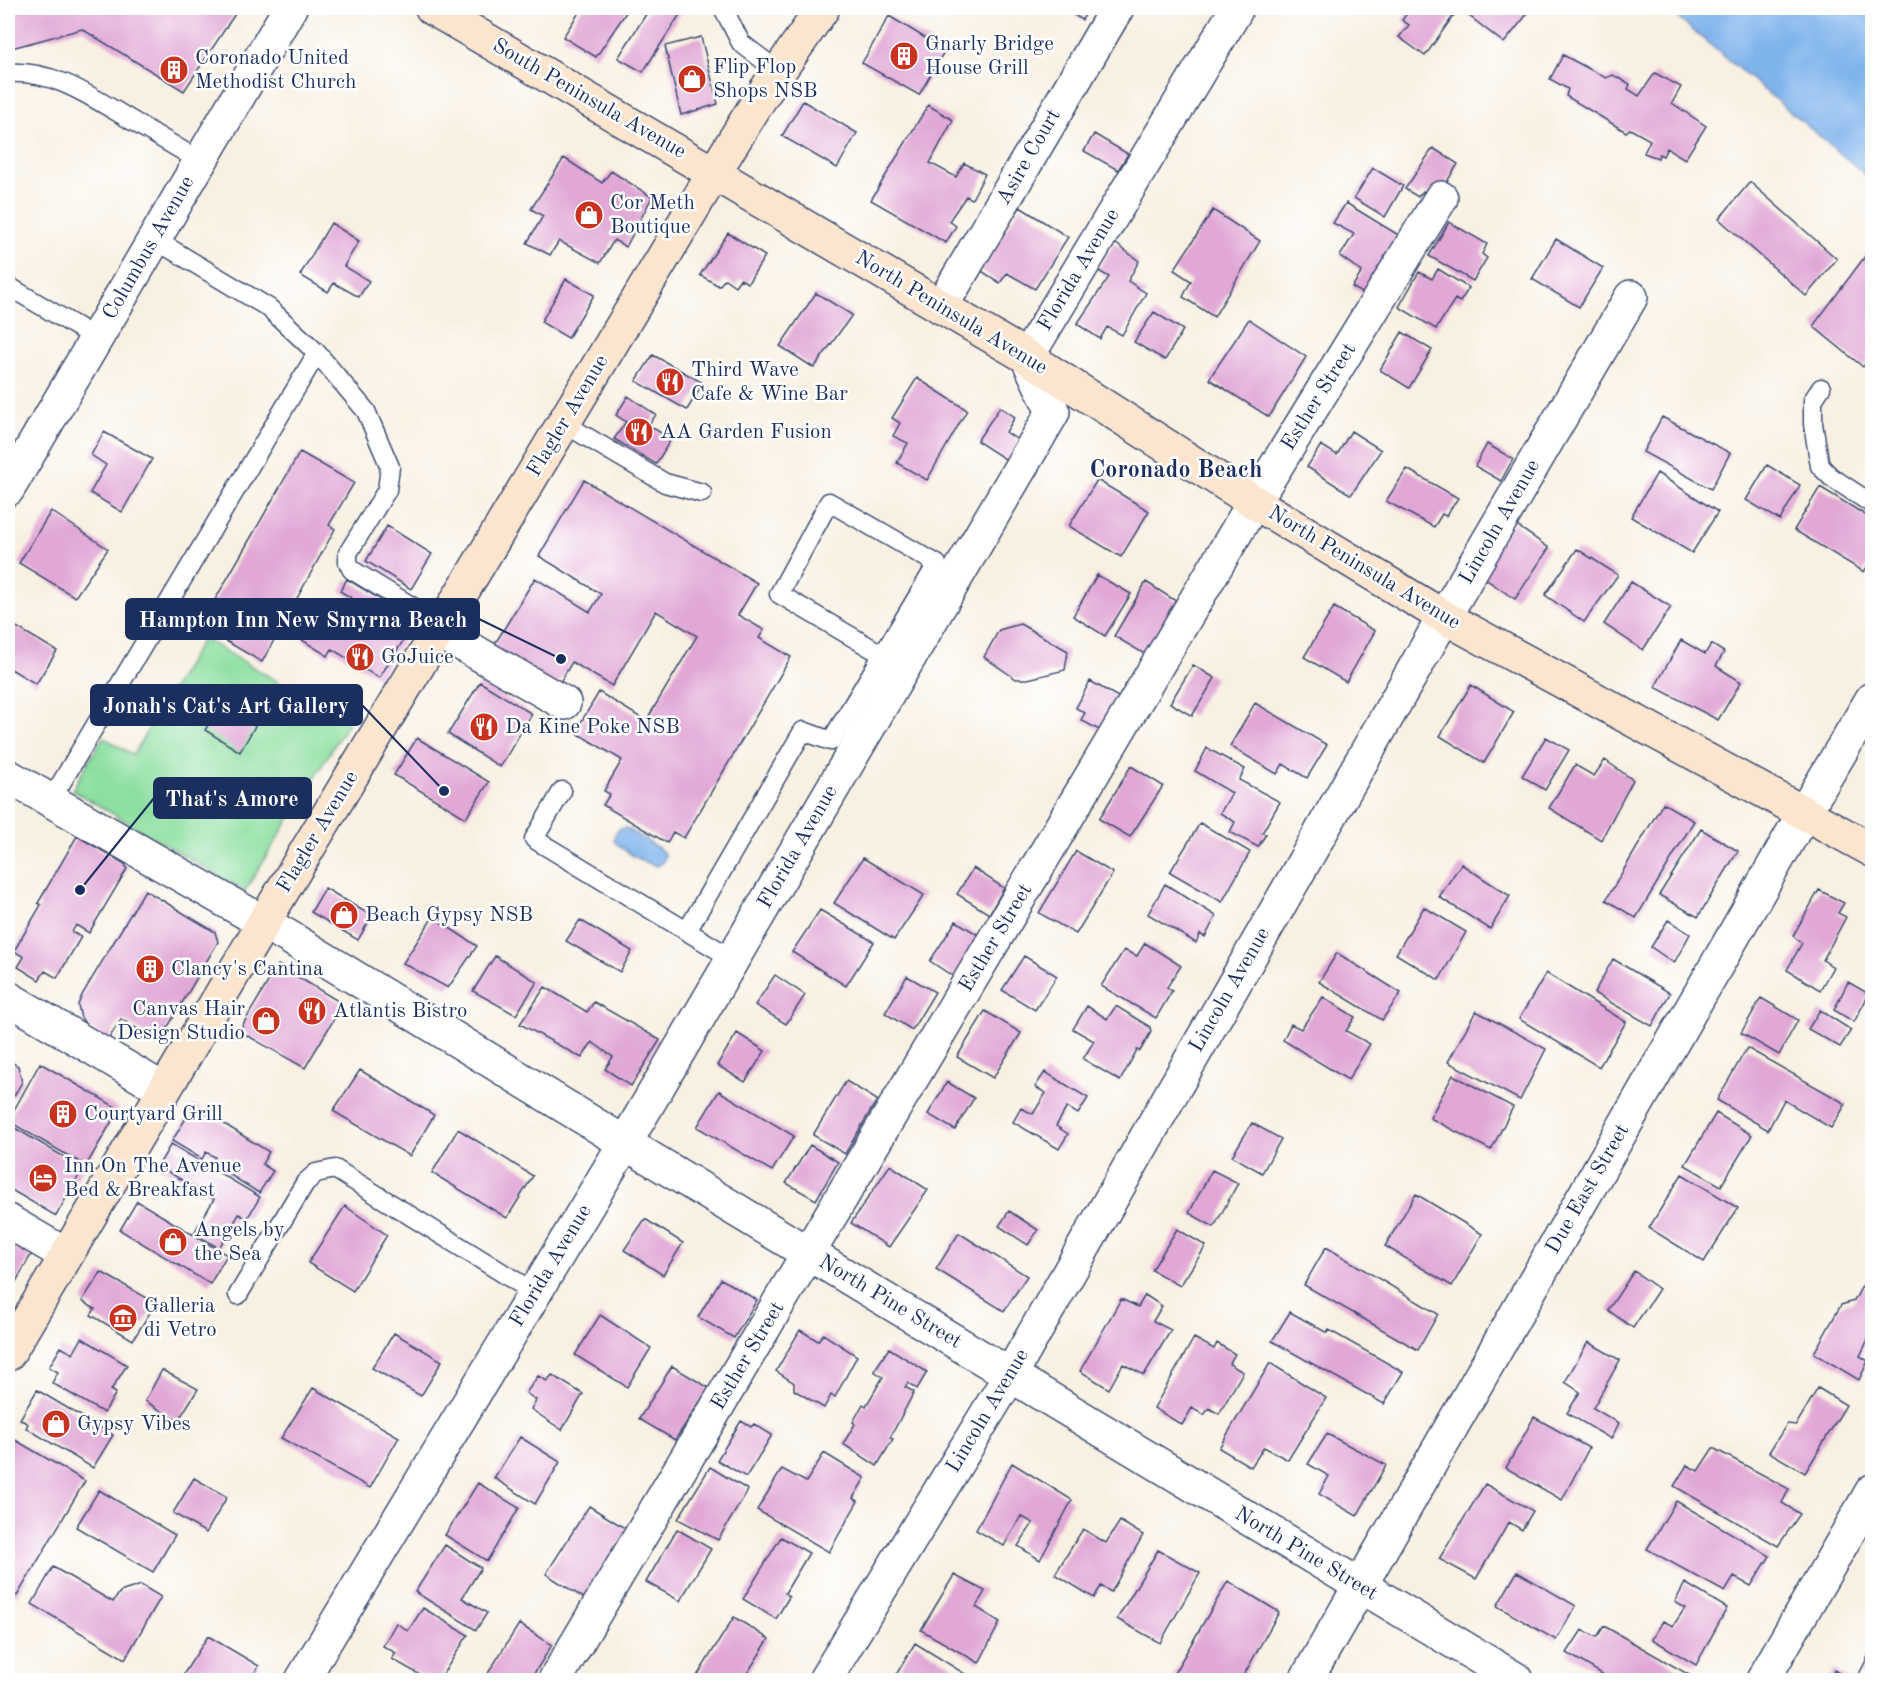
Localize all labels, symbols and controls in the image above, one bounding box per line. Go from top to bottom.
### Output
place label: Gnarly Bridge House Grill [925,34,1054,79]
street label: South Peninsula Avenue [489,35,689,163]
building icon: Gnarly Bridge House Grill [888,40,920,72]
place label: Coronado United Methodist Church [195,48,356,93]
building icon: Coronado United Methodist Church [158,54,190,86]
place label: Flip Flop Shops NSB [713,57,817,102]
shop icon: Flip Flop Shops NSB [676,63,708,95]
street label: Asire Court [993,106,1065,208]
street label: Columbus Avenue [99,173,199,323]
place label: Cor Meth Boutique [610,193,695,238]
shop icon: Cor Meth Boutique [573,199,605,231]
street label: Florida Avenue [1034,205,1124,335]
street label: North Peninsula Avenue [851,247,1051,379]
street label: Esther Street [1278,340,1360,454]
street label: Flagler Avenue [523,351,613,481]
place label: Third Wave Cafe & Wine Bar [691,360,848,405]
restaurant icon: Third Wave Cafe & Wine Bar [654,366,686,398]
restaurant icon: AA Garden Fusion [623,416,655,448]
place label: AA Garden Fusion [660,422,832,443]
street label: Lincoln Avenue [1456,456,1544,588]
district label: Coronado Beach [1090,459,1262,483]
street label: North Peninsula Avenue [1264,502,1464,634]
callout: Hampton Inn New Smyrna Beach [126,599,479,639]
text: Hampton Inn New Smyrna Beach [139,610,467,632]
restaurant icon: GoJuice [344,641,376,673]
place label: GoJuice [381,647,454,668]
callout: Jonah's Cat's Art Gallery [91,685,362,725]
text: Jonah's Cat's Art Gallery [103,696,349,718]
restaurant icon: Da Kine Poke NSB [468,711,500,743]
place label: Da Kine Poke NSB [505,717,680,738]
street label: Flagler Avenue [273,767,363,897]
callout: That's Amore [154,778,311,818]
street label: Florida Avenue [754,782,842,912]
text: That's Amore [165,789,299,811]
street label: Esther Street [956,880,1036,996]
shop icon: Beach Gypsy NSB [328,899,360,931]
place label: Beach Gypsy NSB [365,905,533,926]
street label: Lincoln Avenue [1186,924,1274,1056]
building icon: Clancy's Cantina [134,953,166,985]
place label: Clancy's Cantina [171,959,323,980]
restaurant icon: Atlantis Bistro [296,995,328,1027]
place label: Canvas Hair Design Studio [117,999,245,1044]
place label: Atlantis Bistro [333,1001,467,1022]
shop icon: Canvas Hair Design Studio [250,1005,282,1037]
building icon: Courtyard Grill [47,1098,79,1130]
place label: Courtyard Grill [84,1104,223,1125]
street label: Due East Street [1542,1121,1634,1257]
place label: Inn On The Avenue Bed & Breakfast [64,1156,241,1201]
hotel icon: Inn On The Avenue Bed & Breakfast [27,1162,59,1194]
street label: Florida Avenue [506,1201,596,1331]
place label: Angels by the Sea [194,1220,285,1265]
shop icon: Angels by the Sea [157,1226,189,1258]
street label: North Pine Street [815,1251,965,1353]
place label: Galleria di Vetro [144,1296,217,1341]
street label: Esther Street [708,1298,788,1414]
museum icon: Galleria di Vetro [107,1302,139,1334]
street label: Lincoln Avenue [943,1345,1033,1477]
shop icon: Gypsy Vibes [40,1408,72,1440]
place label: Gypsy Vibes [77,1414,191,1435]
street label: North Pine Street [1231,1503,1381,1605]

